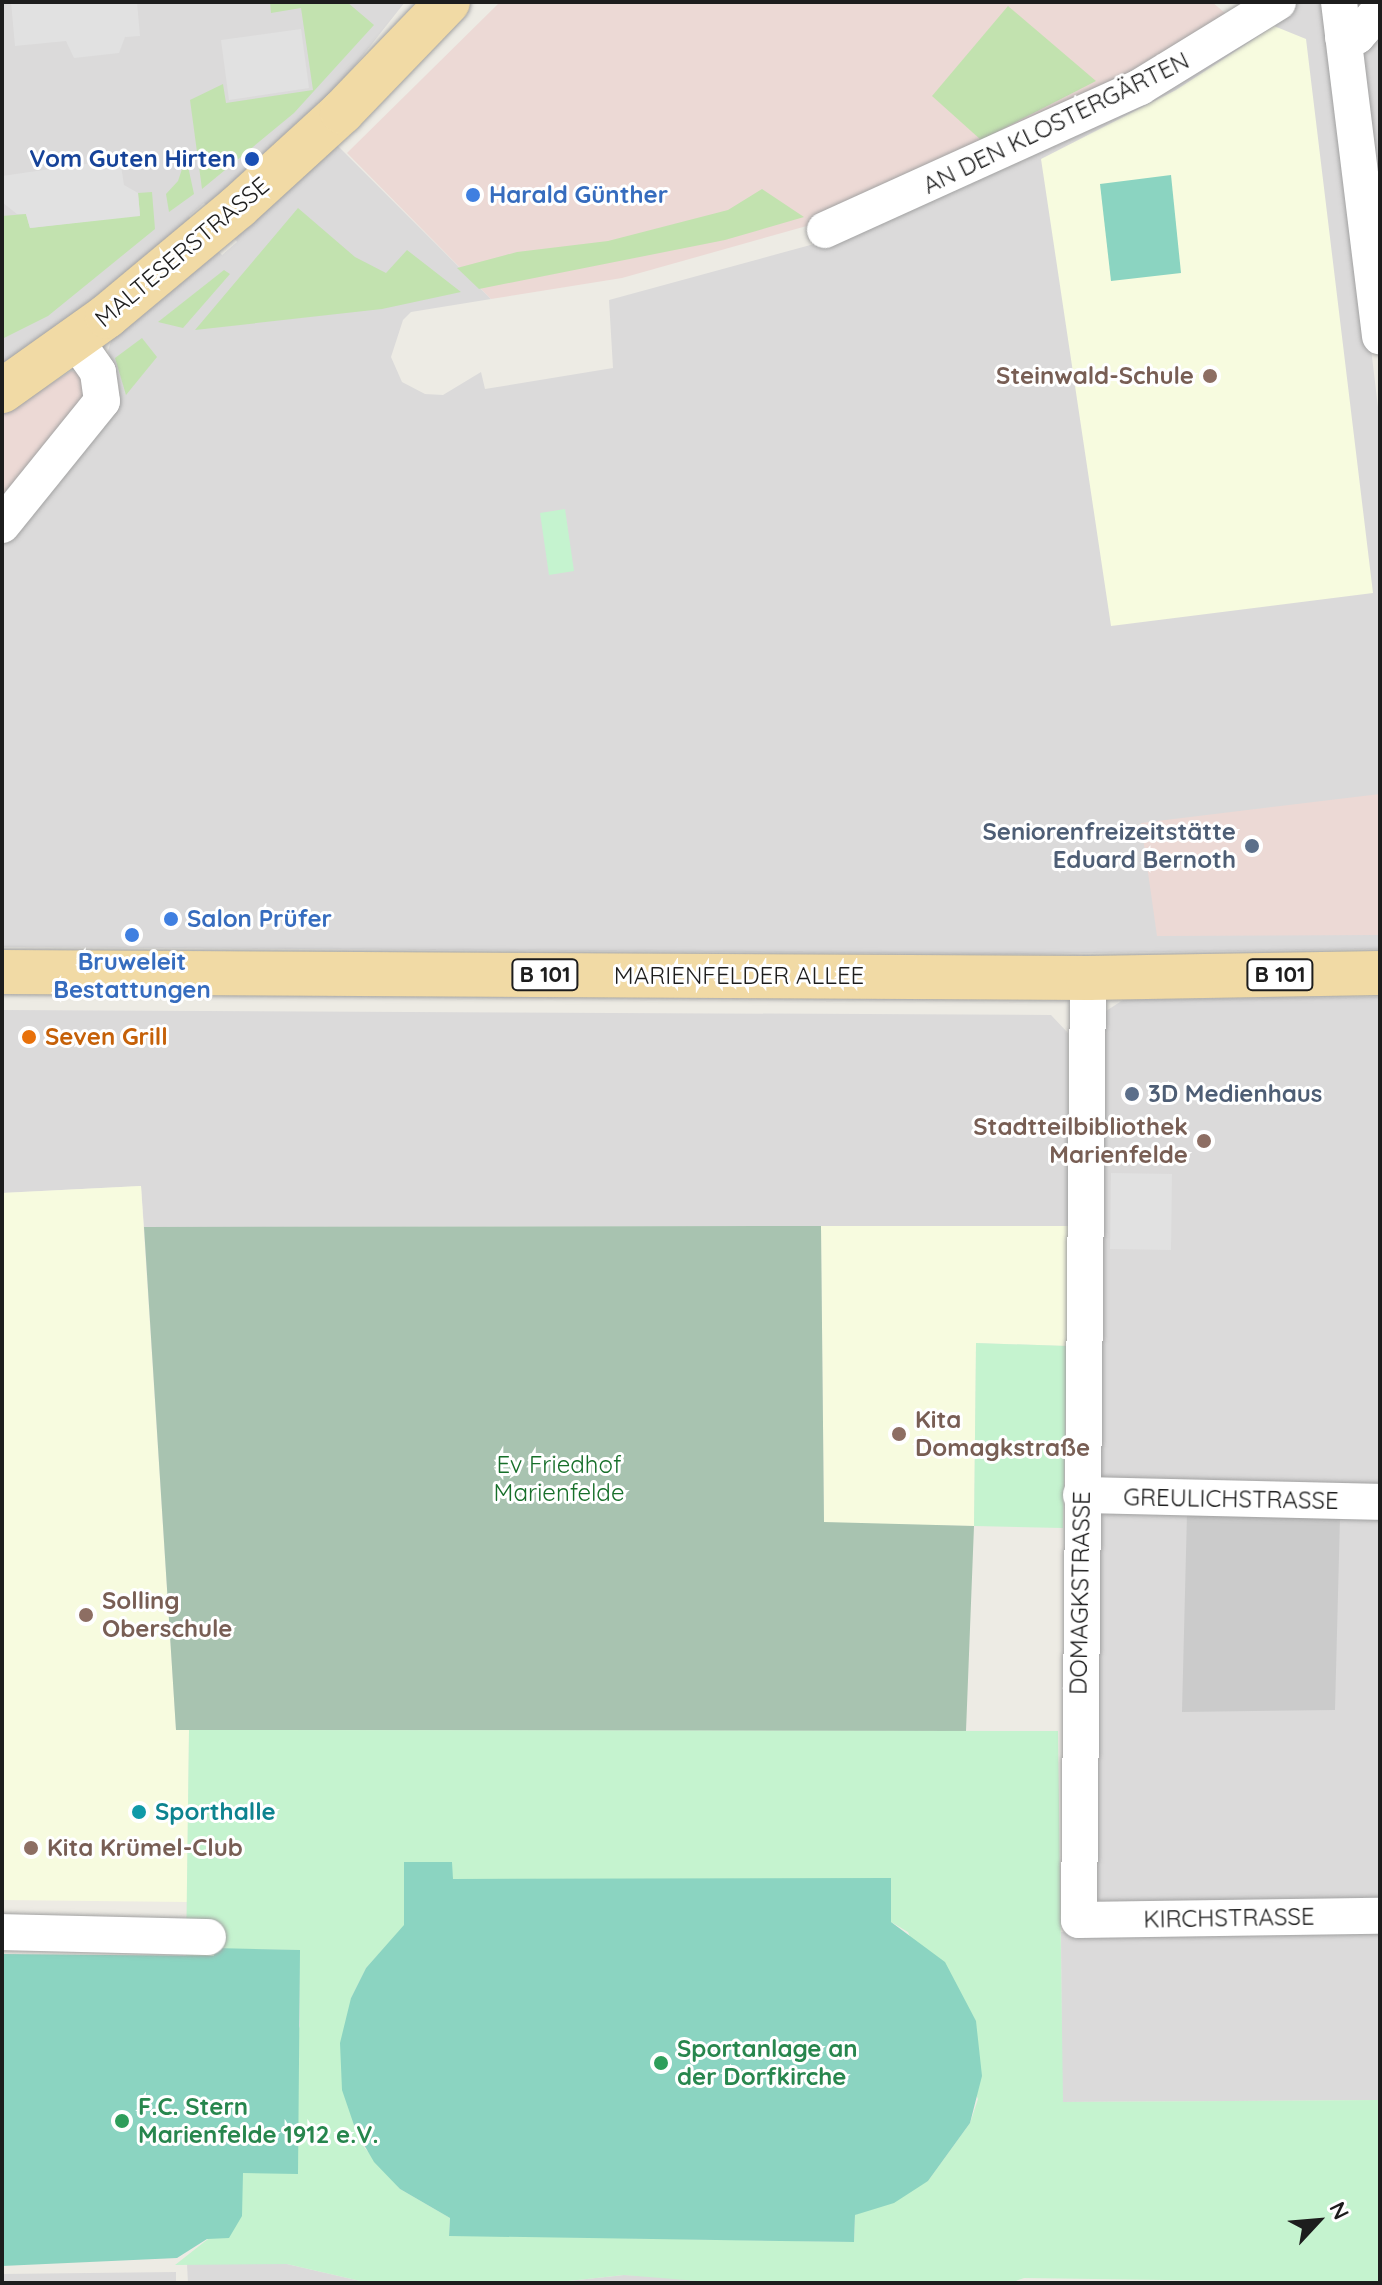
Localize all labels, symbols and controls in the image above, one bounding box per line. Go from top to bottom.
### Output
street label: AN DEN KLOSTERGÄRTEN [918,46,1194,200]
place label: Vom Guten Hirten [29,145,236,173]
marker: Vom Guten Hirten [243,150,261,168]
street label: MALTESERSTRASSE [89,171,275,333]
place label: Harald Günther [489,181,668,209]
marker: Harald Günther [464,186,482,204]
place label: Steinwald-Schule [996,362,1194,390]
marker: Steinwald-Schule [1201,367,1219,385]
place label: Seniorenfreizeitstätte Eduard Bernoth [982,818,1236,874]
marker: Seniorenfreizeitstätte Eduard Bernoth [1243,837,1261,855]
place label: Salon Prüfer [187,905,332,933]
marker: Salon Prüfer [162,910,180,928]
marker: Bruweleit Bestattungen [123,926,141,944]
place label: Bruweleit Bestattungen [53,948,211,1004]
road number: B 101 [511,957,579,993]
road number: B 101 [1246,957,1314,993]
street label: MARIENFELDER ALLEE [614,962,864,990]
place label: Seven Grill [45,1023,168,1051]
marker: Seven Grill [20,1028,38,1046]
place label: 3D Medienhaus [1148,1080,1322,1108]
marker: 3D Medienhaus [1123,1085,1141,1103]
place label: Stadtteilbibliothek Marienfelde [973,1113,1188,1169]
marker: Stadtteilbibliothek Marienfelde [1195,1132,1213,1150]
place label: Kita Domagkstraße [915,1406,1090,1462]
marker: Kita Domagkstraße [890,1425,908,1443]
park label: Ev Friedhof Marienfelde [494,1451,624,1507]
street label: GREULICHSTRASSE [1123,1483,1339,1515]
street label: DOMAGKSTRASSE [1064,1491,1096,1695]
place label: Solling Oberschule [102,1587,232,1643]
marker: Solling Oberschule [77,1606,95,1624]
place label: Sporthalle [155,1798,276,1826]
marker: Sporthalle [130,1803,148,1821]
place label: Kita Krümel-Club [47,1834,243,1862]
marker: Kita Krümel-Club [22,1839,40,1857]
street label: KIRCHSTRASSE [1143,1902,1315,1934]
place label: Sportanlage an der Dorfkirche [677,2035,858,2091]
marker: Sportanlage an der Dorfkirche [652,2054,670,2072]
place label: F.C. Stern Marienfelde 1912 e.V. [138,2093,378,2149]
marker: F.C. Stern Marienfelde 1912 e.V. [113,2112,131,2130]
north arrow [1278,2181,1358,2261]
text: N [1323,2197,1356,2224]

